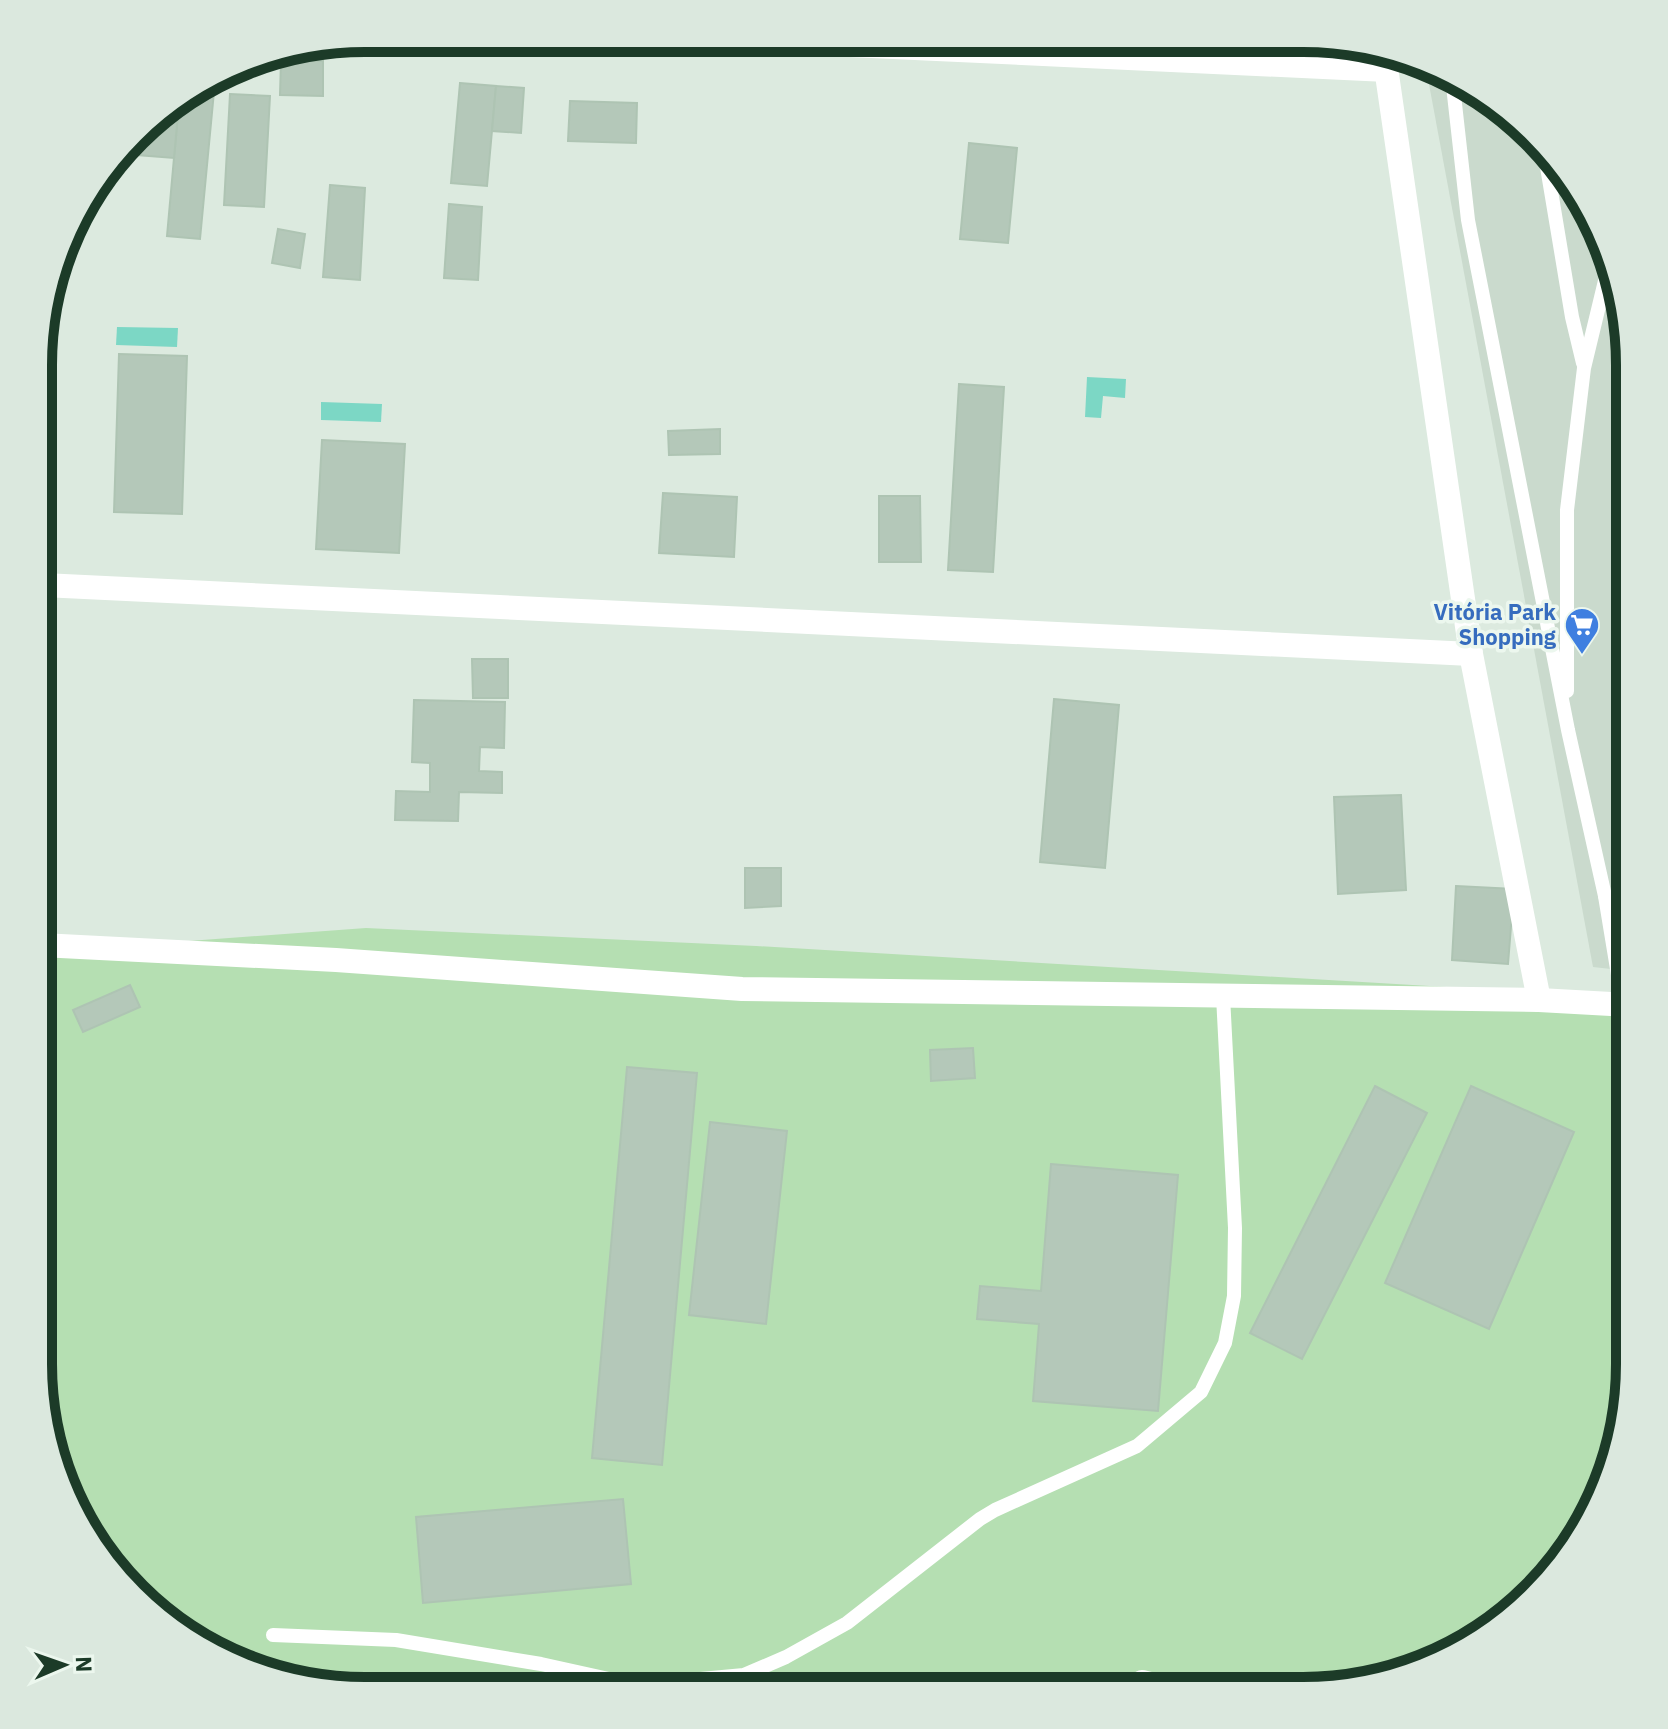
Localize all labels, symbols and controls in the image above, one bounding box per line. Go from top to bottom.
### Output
place label: Vitória Park Shopping [1434,597,1557,651]
supermarket icon: Vitória Park Shopping [1563,606,1601,656]
north arrow [24,1625,104,1705]
text: N [70,1656,99,1673]

